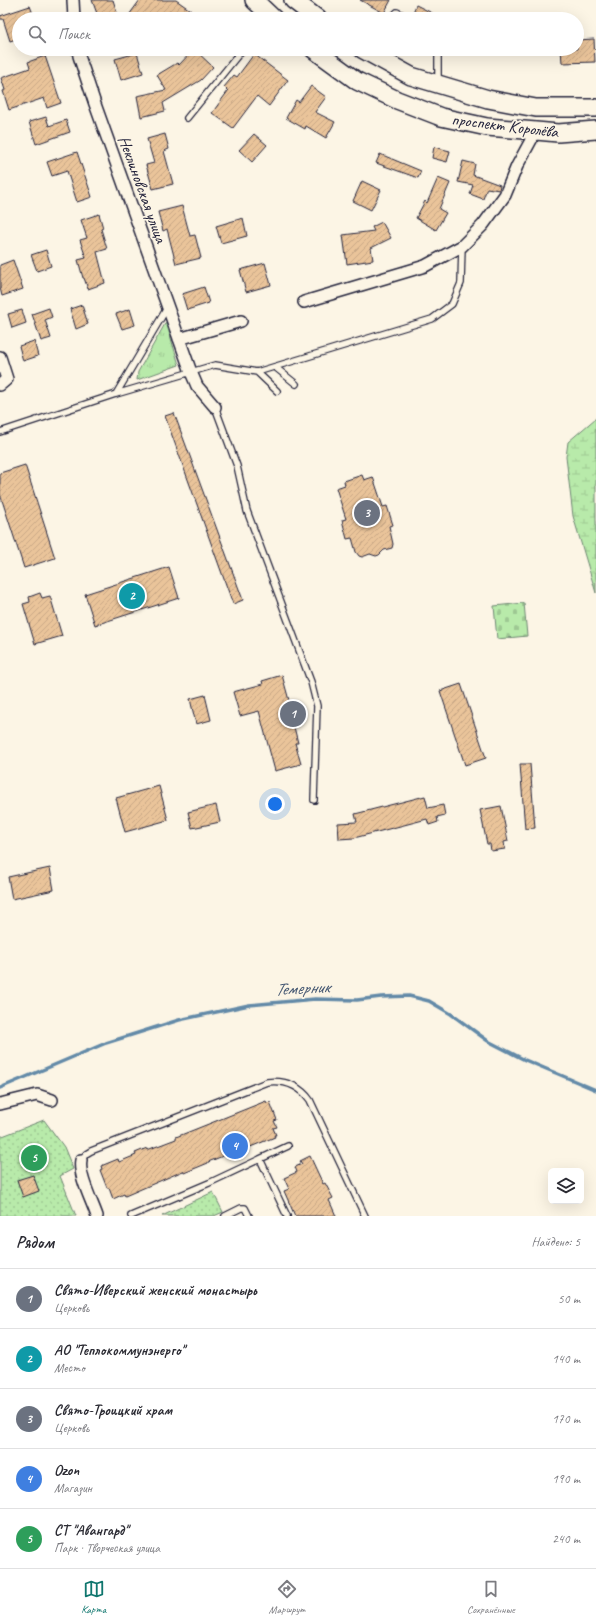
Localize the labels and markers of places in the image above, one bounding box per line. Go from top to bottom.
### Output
pin: 3 [354,498,380,528]
pin: 2 [119,581,145,611]
pin: 1 [280,699,306,729]
pin: 4 [222,1131,248,1161]
pin: 5 [21,1143,47,1173]

